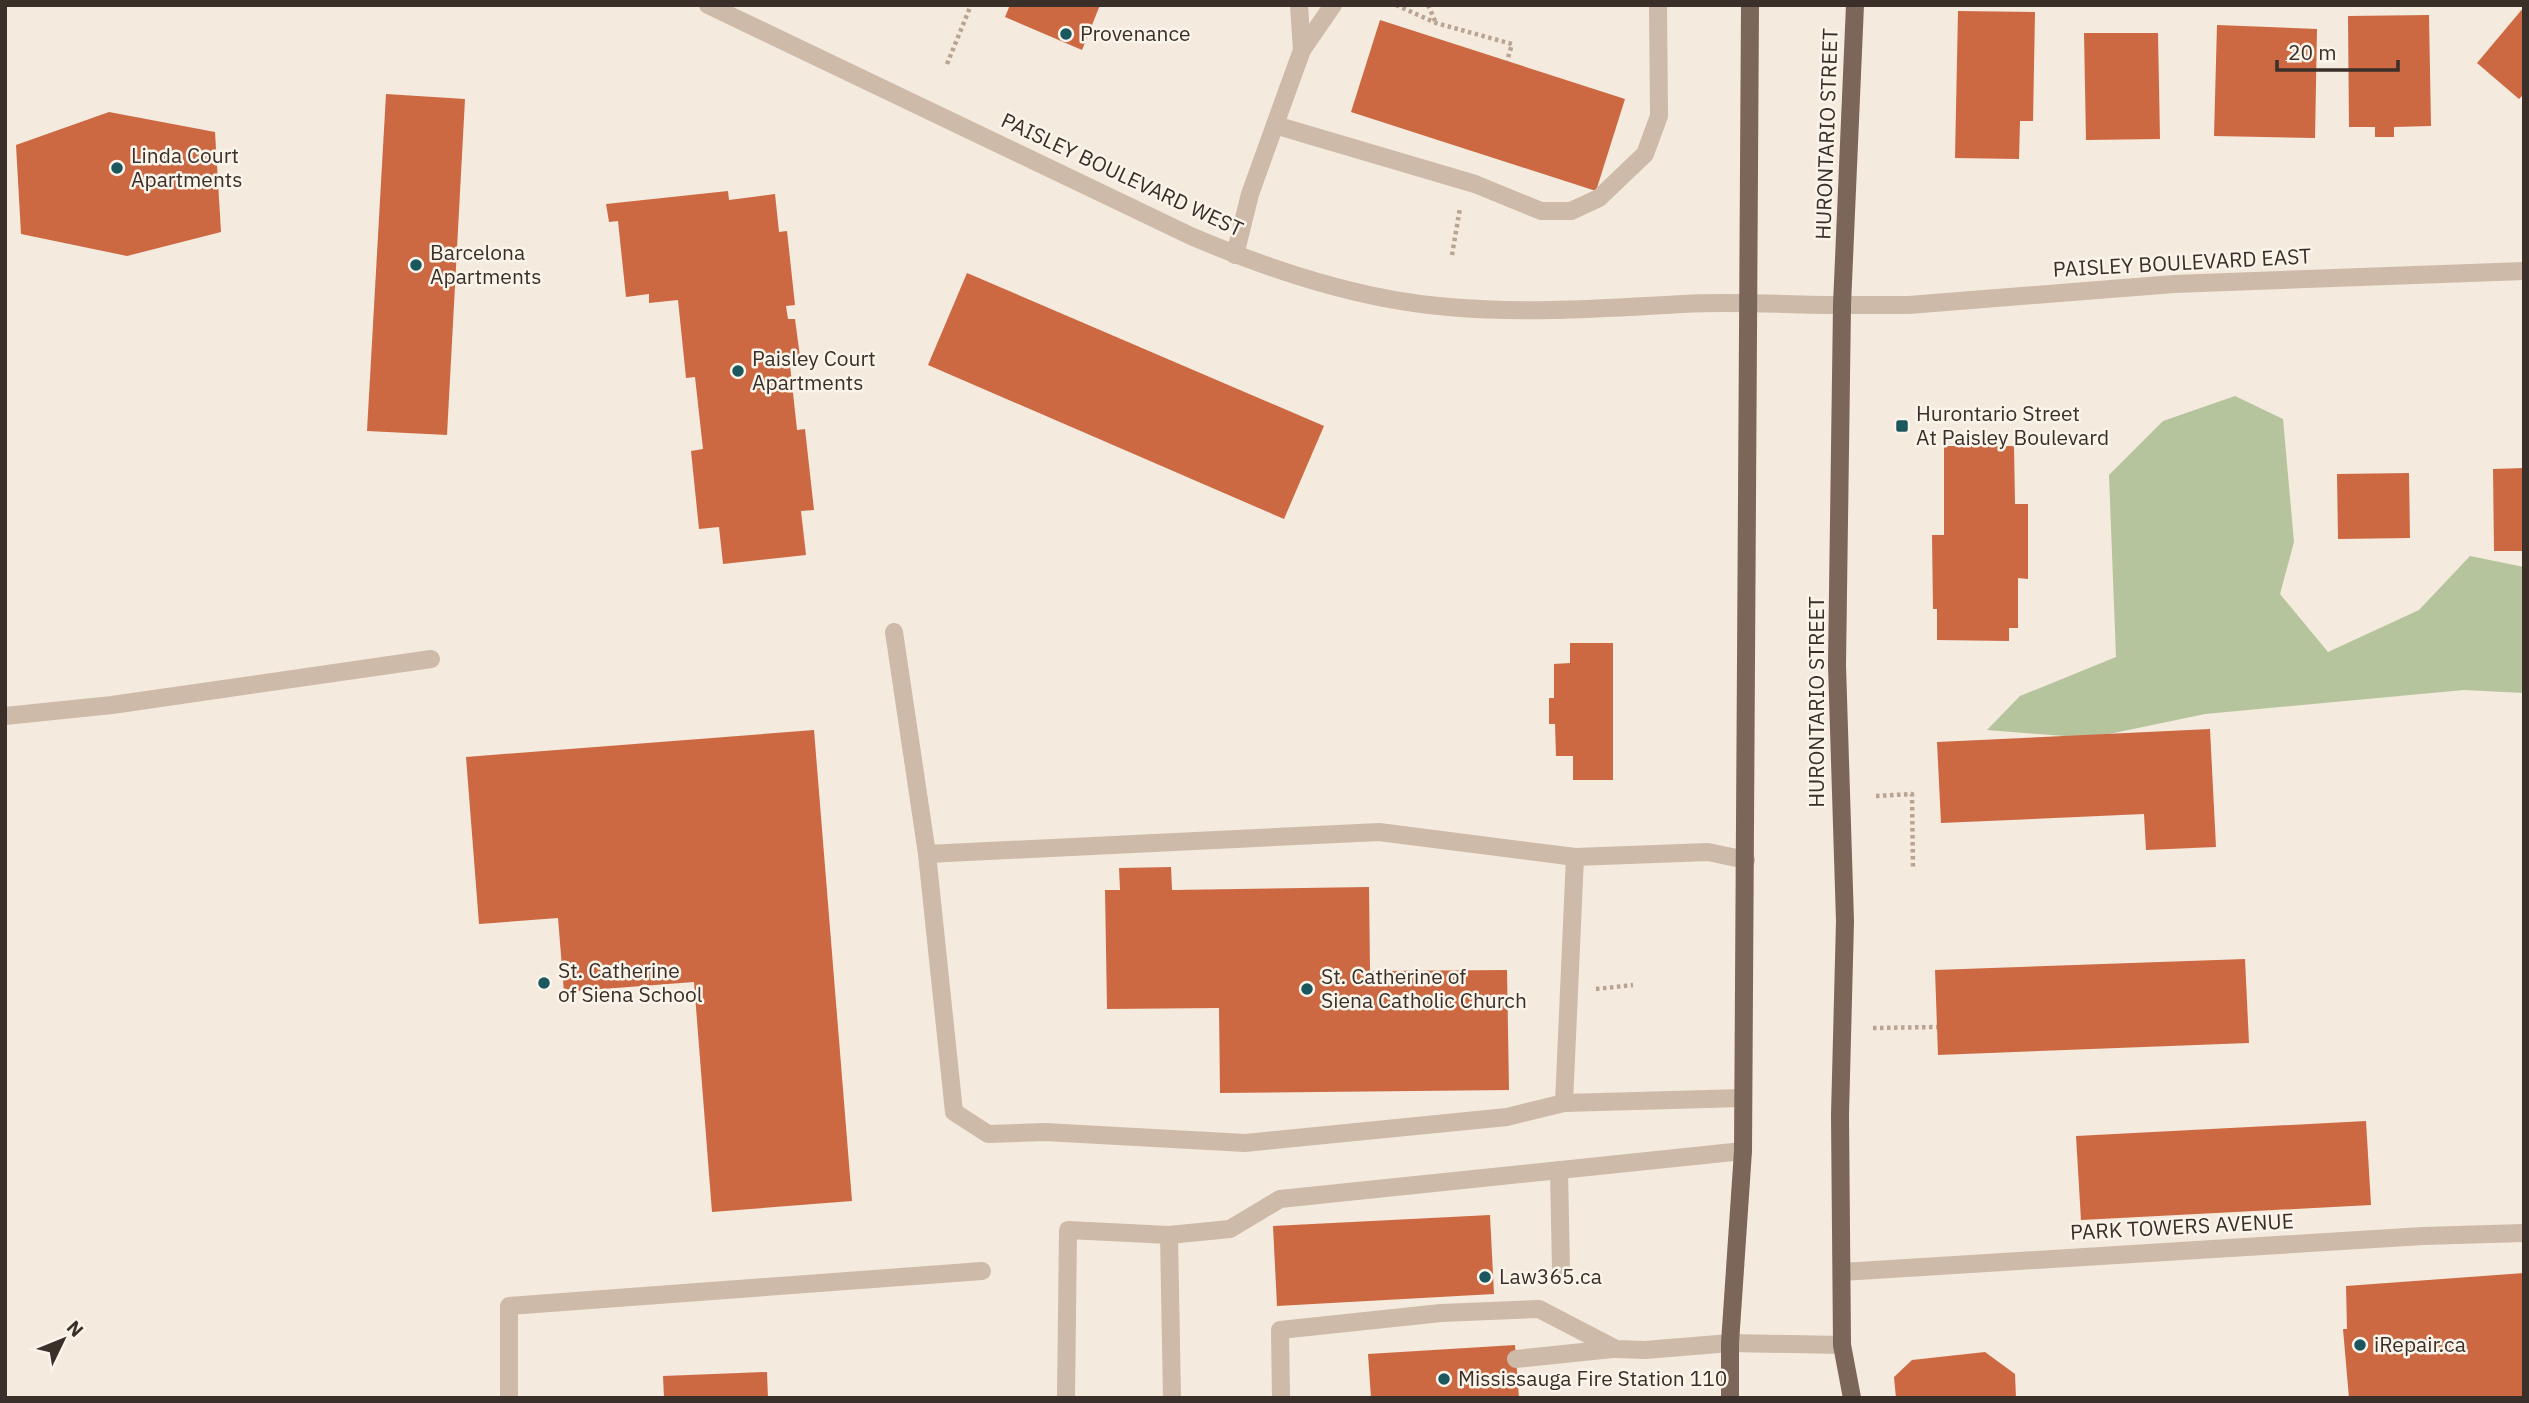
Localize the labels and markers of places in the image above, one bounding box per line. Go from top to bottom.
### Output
place label: Provenance [1080,19,1190,47]
marker: Provenance [1058,26,1074,42]
place label: Linda Court Apartments [131,141,242,193]
marker: Linda Court Apartments [109,160,125,176]
place label: Barcelona Apartments [430,238,541,290]
marker: Barcelona Apartments [408,257,424,273]
place label: Paisley Court Apartments [752,344,876,396]
marker: Paisley Court Apartments [730,363,746,379]
place label: Hurontario Street At Paisley Boulevard [1916,399,2109,451]
marker: Hurontario Street At Paisley Boulevard [1894,418,1910,434]
place label: St. Catherine of Siena School [558,956,703,1008]
place label: St. Catherine of Siena Catholic Church [1321,962,1527,1014]
marker: St. Catherine of Siena School [536,975,552,991]
marker: St. Catherine of Siena Catholic Church [1299,981,1315,997]
place label: Law365.ca [1499,1262,1602,1290]
marker: Law365.ca [1477,1269,1493,1285]
place label: iRepair.ca [2374,1330,2466,1358]
marker: iRepair.ca [2352,1337,2368,1353]
place label: Mississauga Fire Station 110 [1458,1364,1727,1392]
marker: Mississauga Fire Station 110 [1436,1371,1452,1387]

